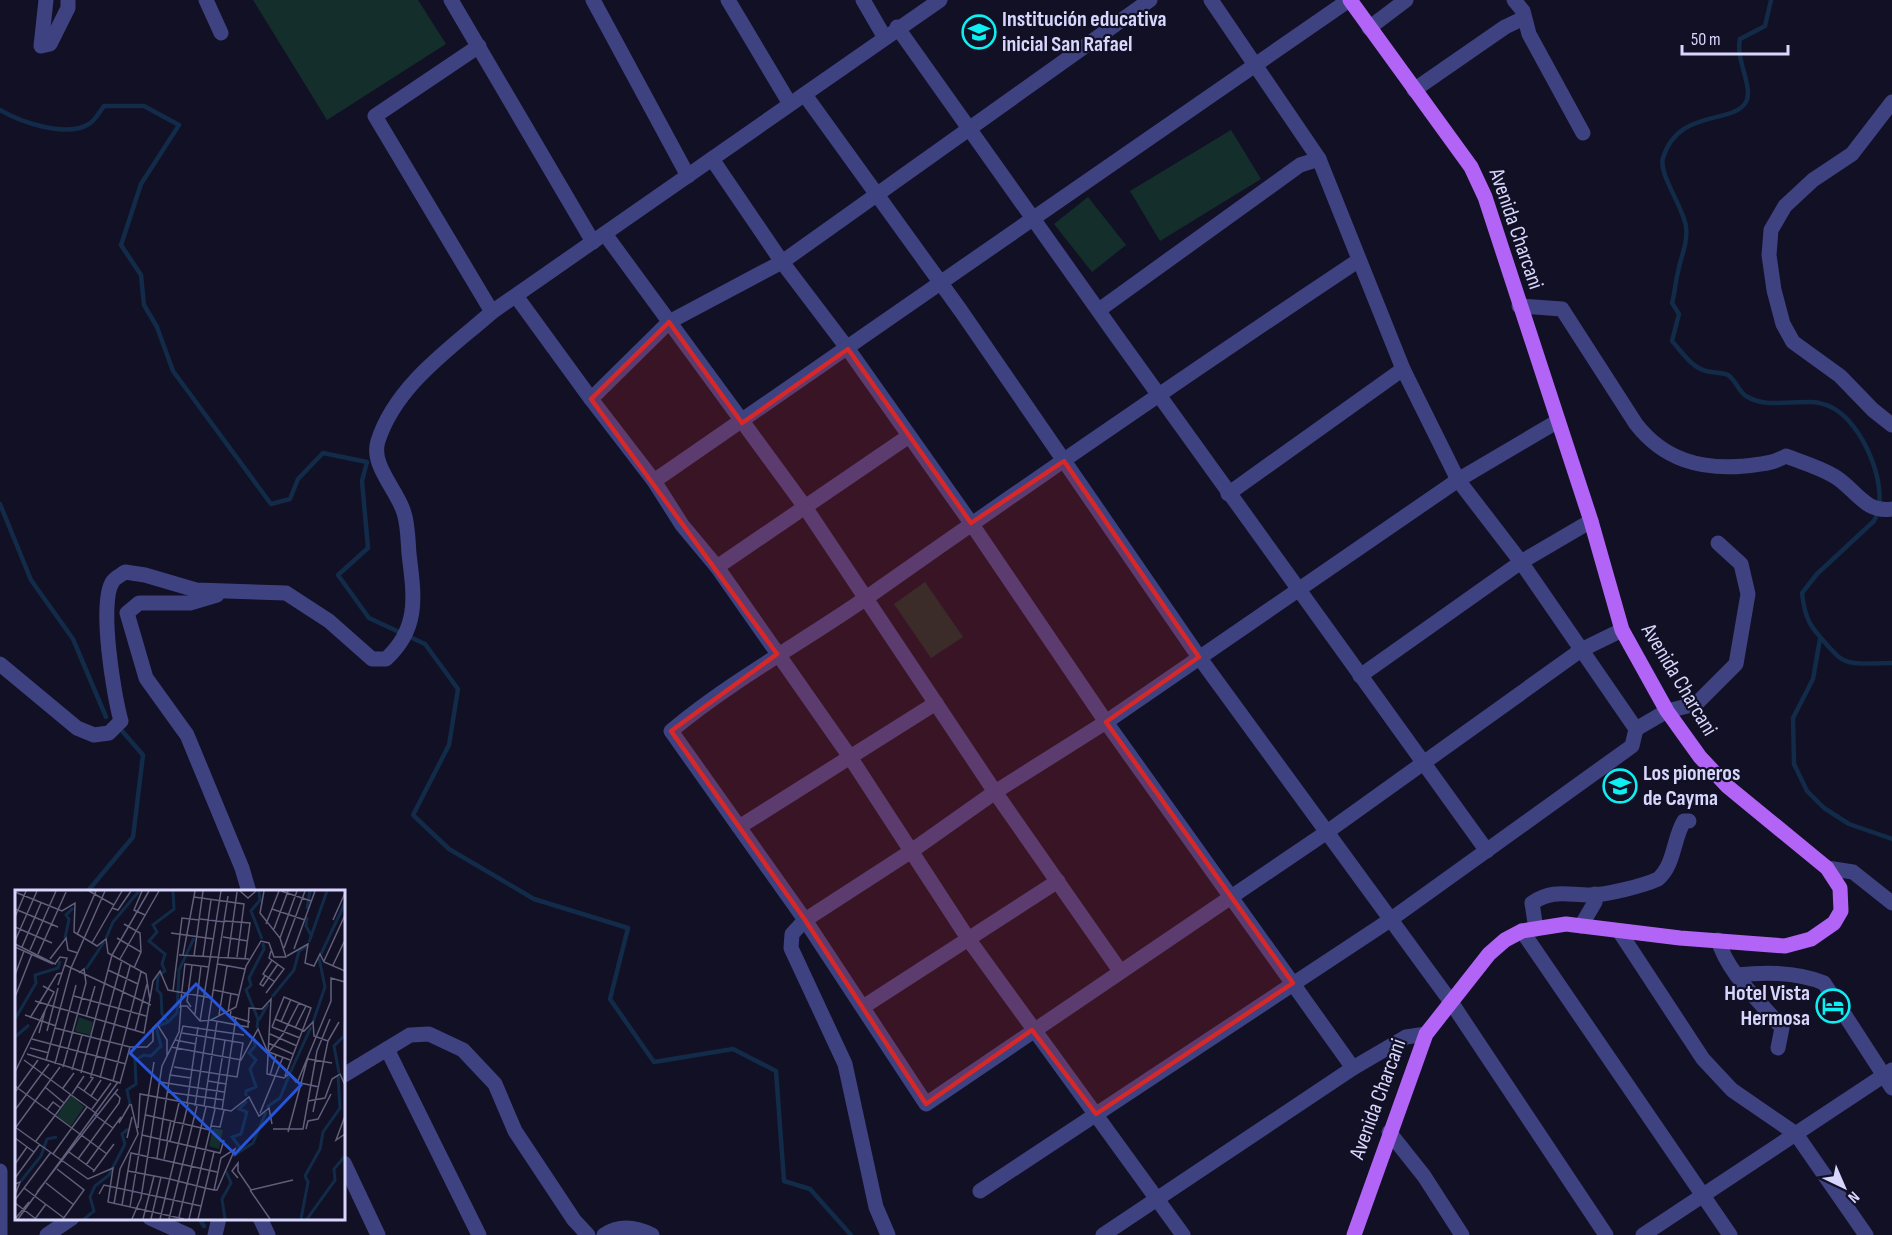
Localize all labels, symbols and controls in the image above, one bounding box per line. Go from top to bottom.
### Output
place label: Institución educativa inicial San Rafael [1002,6,1167,58]
school or university icon: Institución educativa inicial San Rafael [961,14,997,50]
scale bar [1682,18,1788,56]
text: 50 m [1691,29,1721,50]
street label: Avenida Charcani [1482,164,1549,293]
street label: Avenida Charcani [1634,618,1723,741]
place label: Los pioneros de Cayma [1643,760,1740,812]
school or university icon: Los pioneros de Cayma [1602,768,1638,804]
inset map [15,890,345,1220]
place label: Hotel Vista Hermosa [1724,980,1810,1032]
hotel icon: Hotel Vista Hermosa [1815,988,1851,1024]
street label: Avenida Charcani [1343,1035,1412,1164]
north arrow [1814,1157,1874,1217]
text: N [1844,1187,1863,1207]

